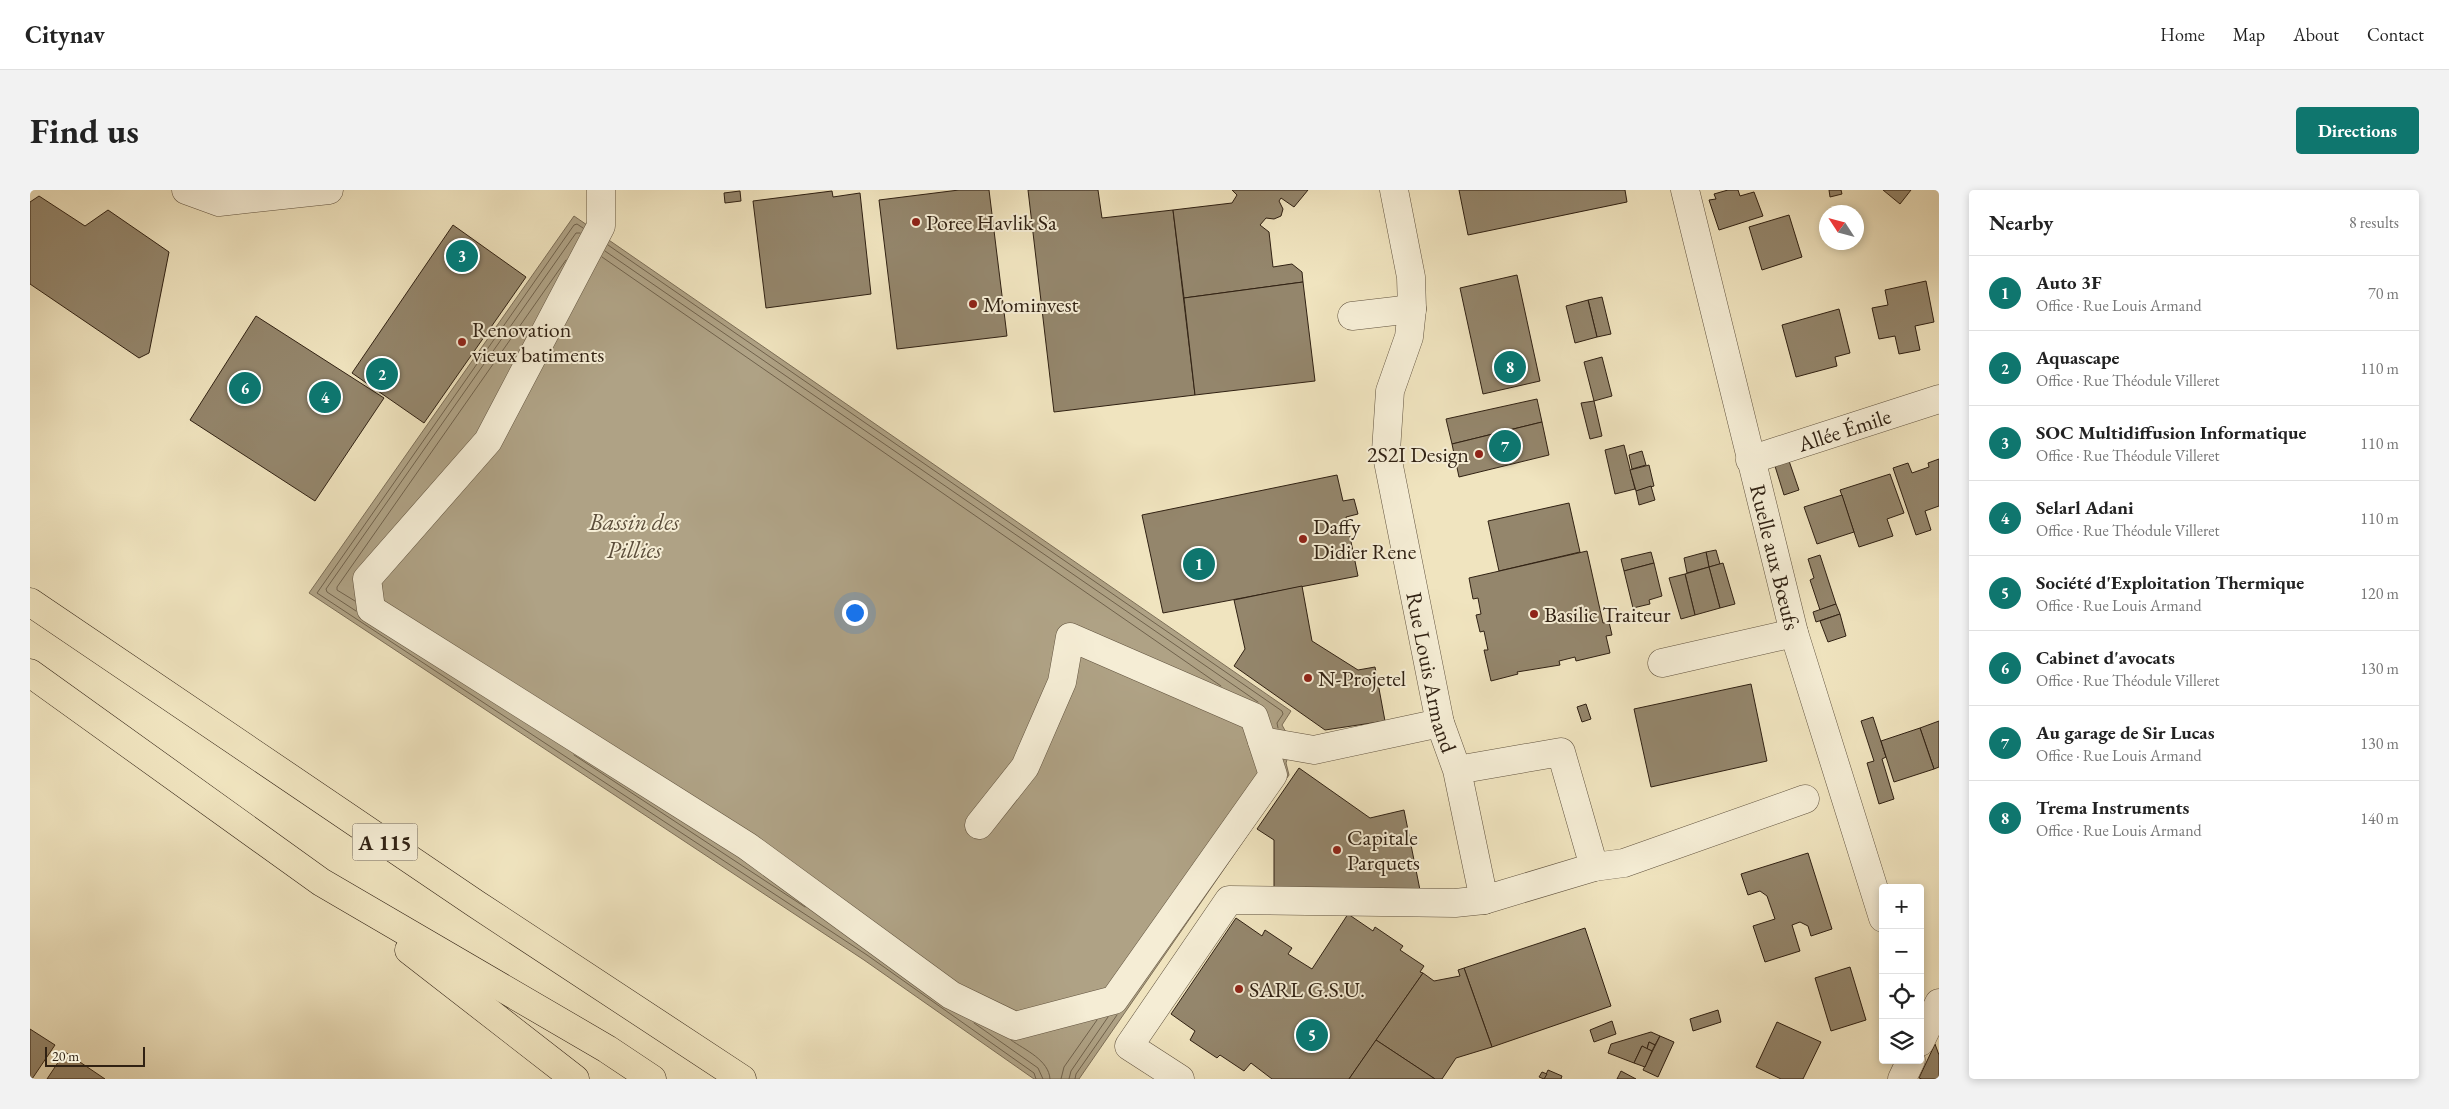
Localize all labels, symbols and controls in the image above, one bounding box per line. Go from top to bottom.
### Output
text: Citynav [25,19,105,50]
text: Home [2160,23,2205,46]
text: Map [2233,23,2265,46]
text: About [2293,23,2339,46]
text: Contact [2367,23,2424,46]
button: Directions [2296,107,2419,154]
text: Find us [30,108,139,153]
north arrow [1819,205,1864,250]
place label: Poree Havlik Sa [926,208,1057,237]
text: Nearby [1989,209,2053,236]
text: 8 results [2349,212,2399,233]
marker: Poree Havlik Sa [910,216,922,228]
pin: 3 [446,237,478,275]
text: Auto 3F [2036,270,2102,295]
text: 1 [2001,283,2009,304]
text: 70 m [2368,283,2399,304]
place label: Mominvest [983,290,1079,319]
text: Office · Rue Louis Armand [2036,295,2202,316]
marker: Mominvest [967,298,979,310]
place label: Renovation vieux batiments [472,315,604,369]
marker: Renovation vieux batiments [456,336,468,348]
text: Aquascape [2036,345,2119,370]
pin: 8 [1494,348,1526,386]
pin: 2 [366,355,398,393]
text: 2 [2001,358,2009,379]
text: 110 m [2360,358,2399,379]
pin: 6 [229,369,261,407]
text: Office · Rue Théodule Villeret [2036,370,2220,391]
pin: 4 [309,378,341,416]
street label: Allée Émile [1793,401,1895,458]
text: SOC Multidiffusion Informatique [2036,420,2306,445]
pin: 7 [1489,427,1521,465]
text: 3 [2001,433,2009,454]
text: 110 m [2360,433,2399,454]
place label: 2S2I Design [1367,440,1469,469]
text: Office · Rue Théodule Villeret [2036,445,2220,466]
marker: 2S2I Design [1473,448,1485,460]
street label: Ruelle aux Bœufs [1743,481,1807,633]
text: Selarl Adani [2036,495,2134,520]
water label: Bassin des Pillies [588,506,679,565]
text: 4 [2001,508,2009,529]
text: 110 m [2360,508,2399,529]
place label: Daffy Didier Rene [1313,512,1417,566]
text: Office · Rue Théodule Villeret [2036,520,2220,541]
marker: Daffy Didier Rene [1297,533,1309,545]
pin: 1 [1183,545,1215,583]
text: Société d'Exploitation Thermique [2036,570,2304,595]
text: 5 [2001,583,2009,604]
text: 120 m [2360,583,2399,604]
street label: Rue Louis Armand [1400,589,1464,757]
text: Office · Rue Louis Armand [2036,595,2202,616]
your location [842,600,868,626]
place label: Basilic Traiteur [1544,600,1671,629]
marker: Basilic Traiteur [1528,608,1540,620]
text: Cabinet d'avocats [2036,645,2175,670]
text: 6 [2001,658,2009,679]
text: 130 m [2360,658,2399,679]
place label: N-Projetel [1318,664,1406,693]
text: Office · Rue Théodule Villeret [2036,670,2220,691]
marker: N-Projetel [1302,672,1314,684]
text: Au garage de Sir Lucas [2036,720,2214,745]
text: 7 [2001,733,2009,754]
text: 130 m [2360,733,2399,754]
text: Office · Rue Louis Armand [2036,745,2202,766]
text: Trema Instruments [2036,795,2189,820]
text: 8 [2001,808,2009,829]
text: 140 m [2360,808,2399,829]
text: Office · Rue Louis Armand [2036,820,2202,841]
place label: Capitale Parquets [1347,823,1420,877]
road number: A 115 [352,824,418,860]
marker: Capitale Parquets [1331,844,1343,856]
map controls [1879,884,1924,1064]
button: + [1879,884,1924,929]
button: − [1879,929,1924,974]
button: locate [1879,974,1924,1019]
place label: SARL G.S.U. [1249,975,1365,1004]
marker: SARL G.S.U. [1233,983,1245,995]
pin: 5 [1296,1016,1328,1054]
button: layers [1879,1019,1924,1064]
scale bar [45,1044,145,1067]
text: 20 m [52,1047,79,1065]

